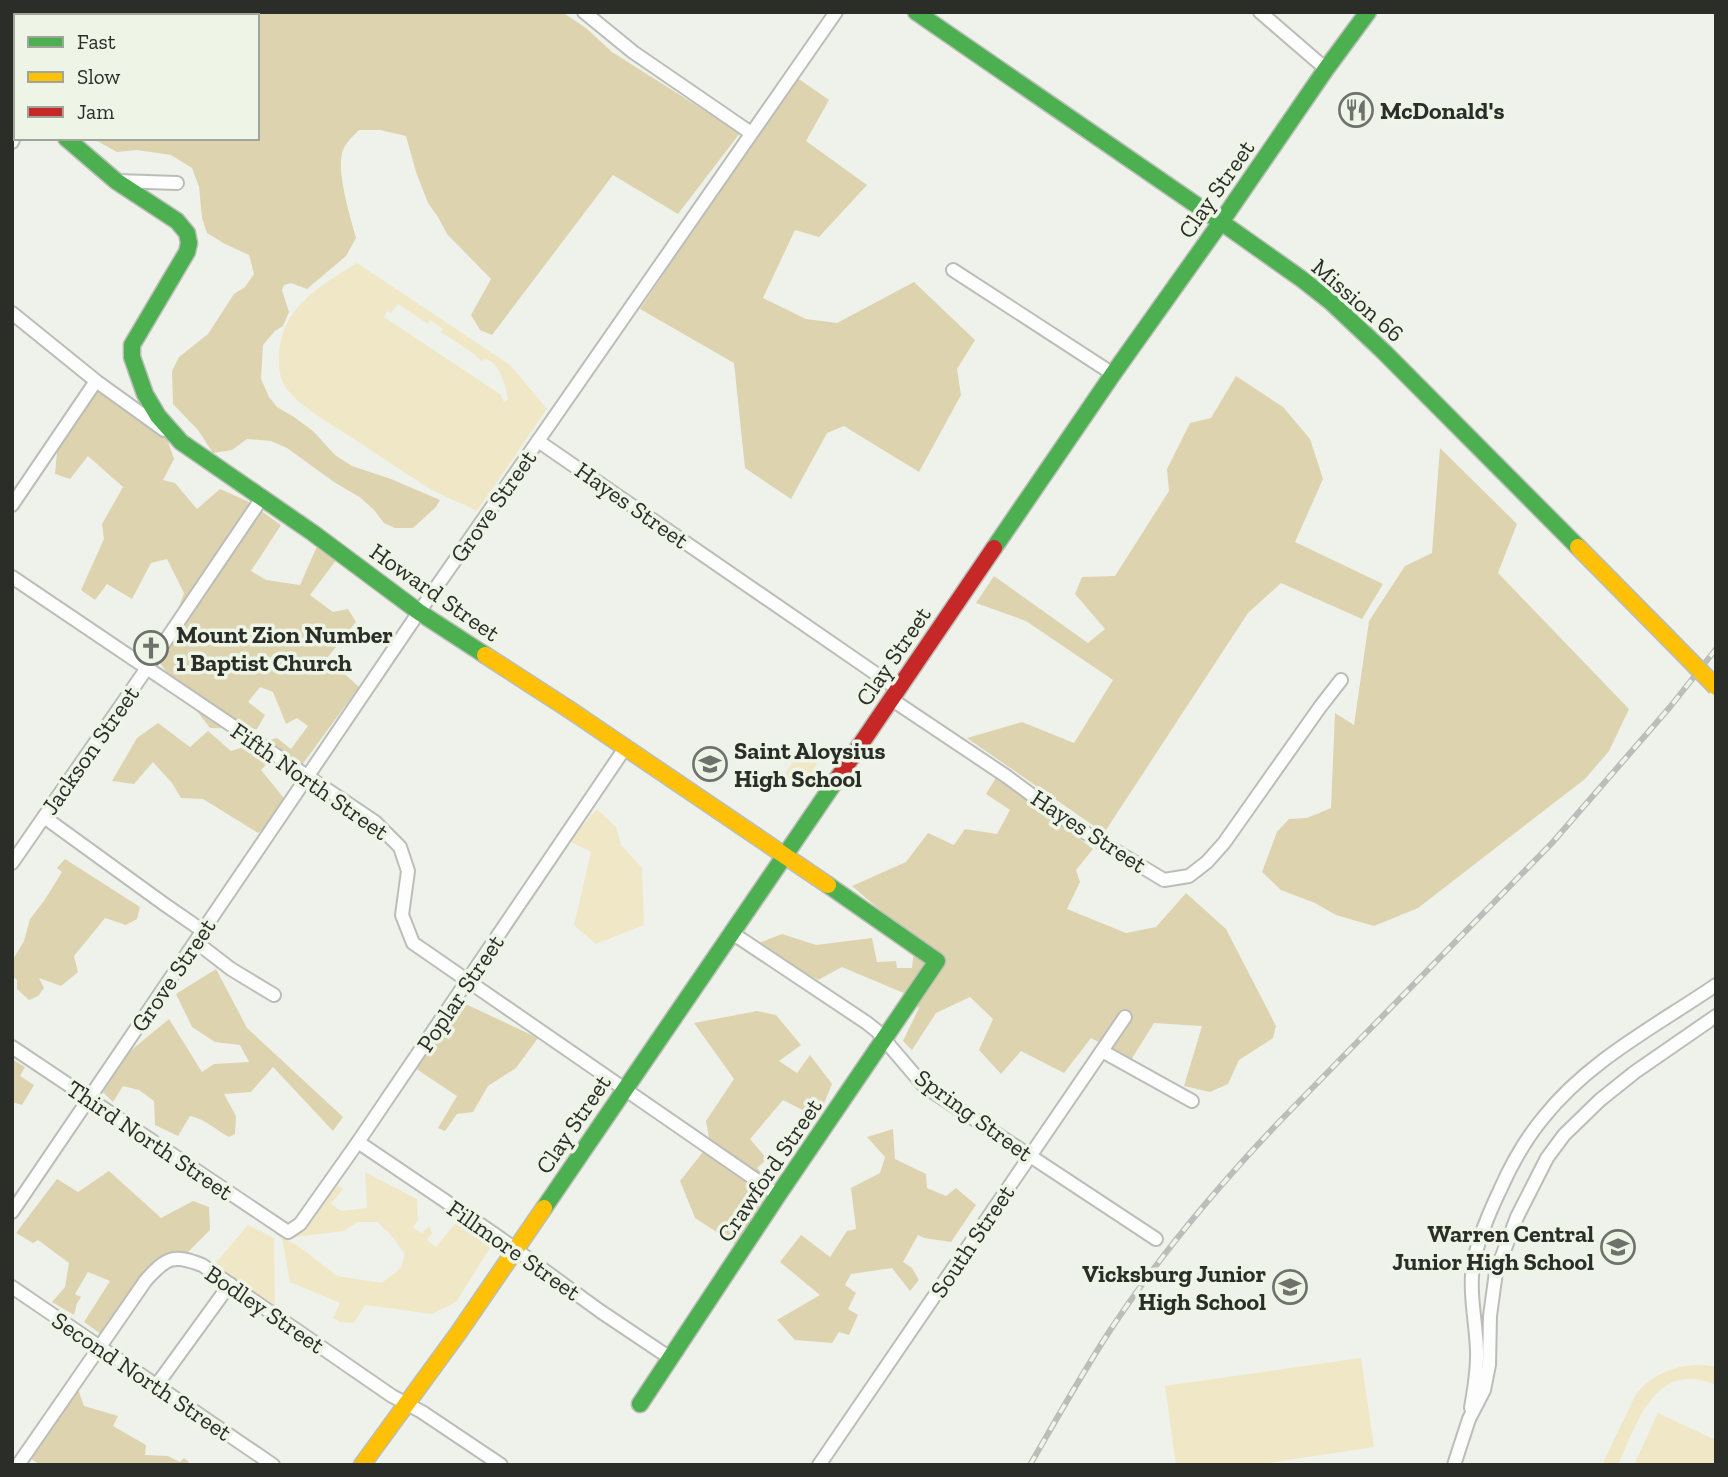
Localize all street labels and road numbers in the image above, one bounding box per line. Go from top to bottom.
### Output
street label: Clay Street [1172,134,1260,244]
street label: Mission 66 [1306,252,1410,348]
street label: Grove Street [444,444,542,568]
street label: Hayes Street [570,455,694,555]
street label: Howard Street [365,537,505,647]
street label: Clay Street [849,601,937,711]
street label: Jackson Street [35,680,145,820]
street label: Fifth North Street [226,716,394,846]
street label: Hayes Street [1026,783,1152,879]
street label: Grove Street [125,913,222,1037]
street label: Poplar Street [410,929,510,1057]
street label: Spring Street [909,1063,1039,1167]
street label: Clay Street [529,1069,617,1179]
street label: Third North Street [61,1074,239,1206]
street label: Crawford Street [710,1093,828,1247]
street label: South Street [924,1179,1020,1303]
street label: Fillmore Street [442,1193,586,1307]
street label: Bodley Street [200,1259,330,1360]
street label: Second North Street [47,1305,237,1447]

